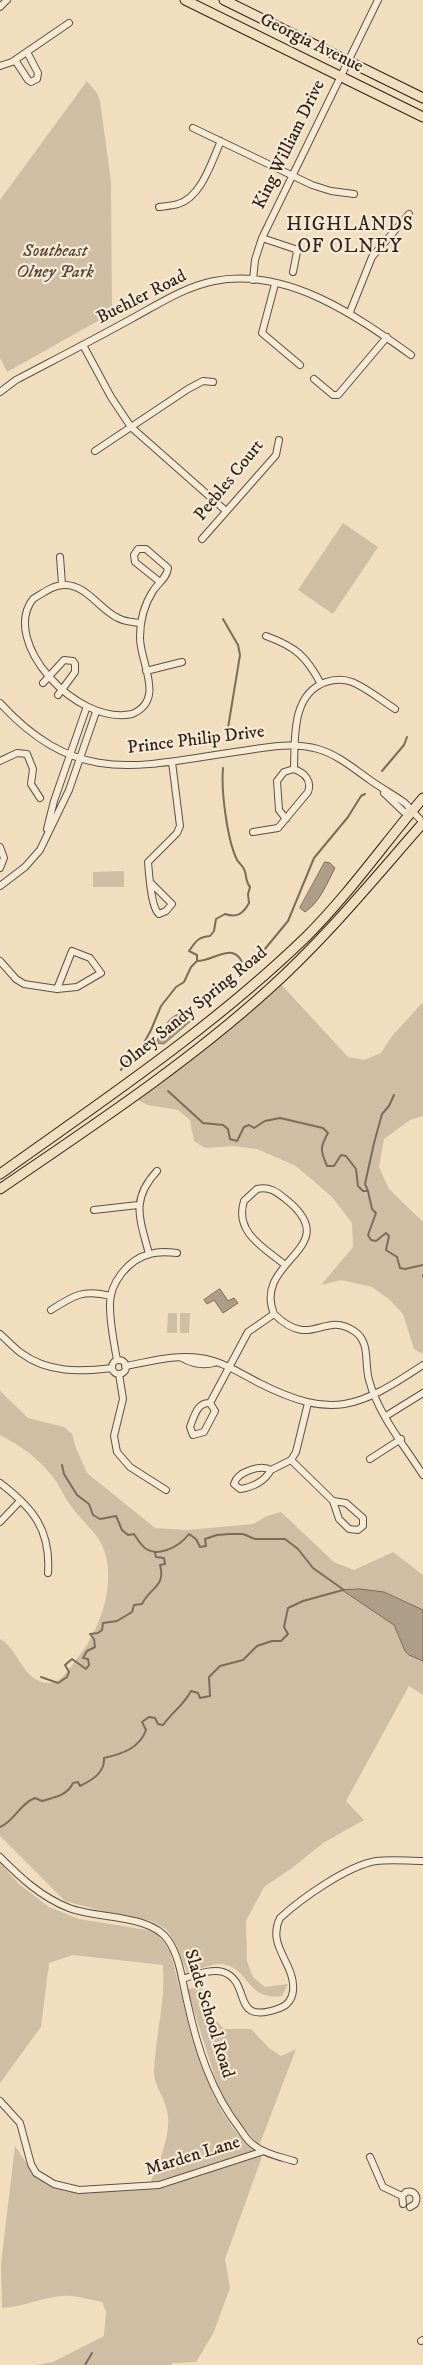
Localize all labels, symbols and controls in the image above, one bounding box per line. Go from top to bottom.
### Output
street label: Georgia Avenue [256,10,366,78]
street label: King William Drive [249,77,331,213]
district label: HIGHLANDS OF OLNEY [285,215,415,259]
park label: Southeast Olney Park [16,241,94,284]
street label: Buehler Road [94,266,190,330]
street label: Peebles Court [191,436,269,526]
street label: Prince Philip Drive [126,722,266,760]
street label: Olney Sandy Spring Road [116,943,272,1075]
street label: Slade School Road [178,1947,238,2081]
street label: Marden Lane [143,2132,243,2182]

